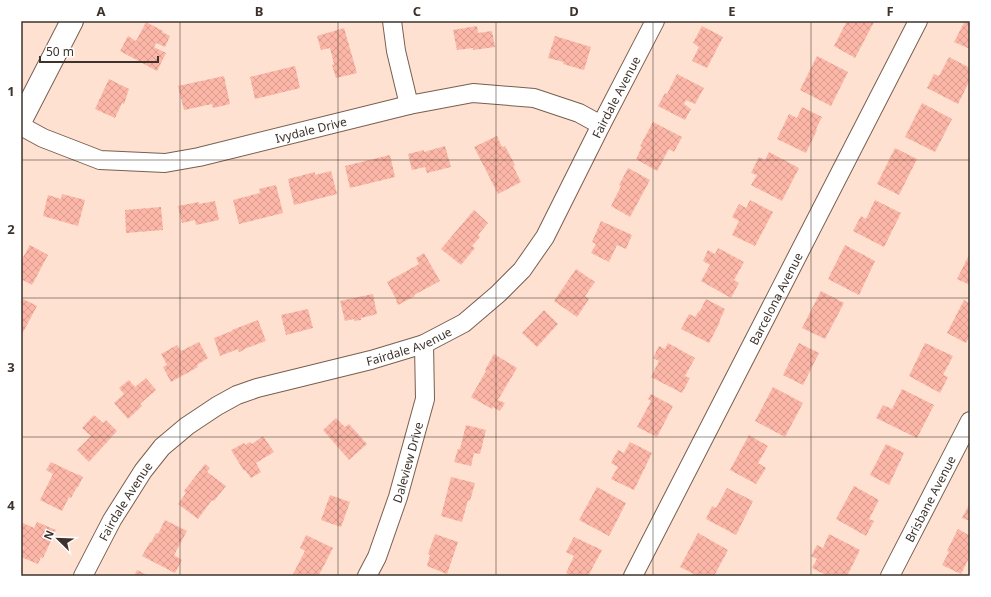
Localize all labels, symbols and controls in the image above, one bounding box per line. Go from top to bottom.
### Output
text: A [97,2,106,20]
text: B [255,2,263,20]
text: C [413,2,421,20]
text: D [569,2,579,20]
text: E [728,2,736,20]
text: F [886,2,894,20]
scale bar [40,38,158,64]
text: 50 m [46,43,74,60]
street label: Fairdale Avenue [587,53,644,141]
text: 1 [7,82,15,100]
street label: Ivydale Drive [273,112,349,146]
text: 2 [7,220,15,238]
street label: Barcelona Avenue [745,249,806,348]
street label: Fairdale Avenue [364,322,455,369]
text: 3 [7,358,15,376]
street label: Daleview Drive [388,420,427,505]
street label: Brisbane Avenue [900,452,959,545]
street label: Fairdale Avenue [94,458,156,544]
text: 4 [7,496,15,514]
north arrow [38,519,78,559]
text: N [40,528,57,542]

